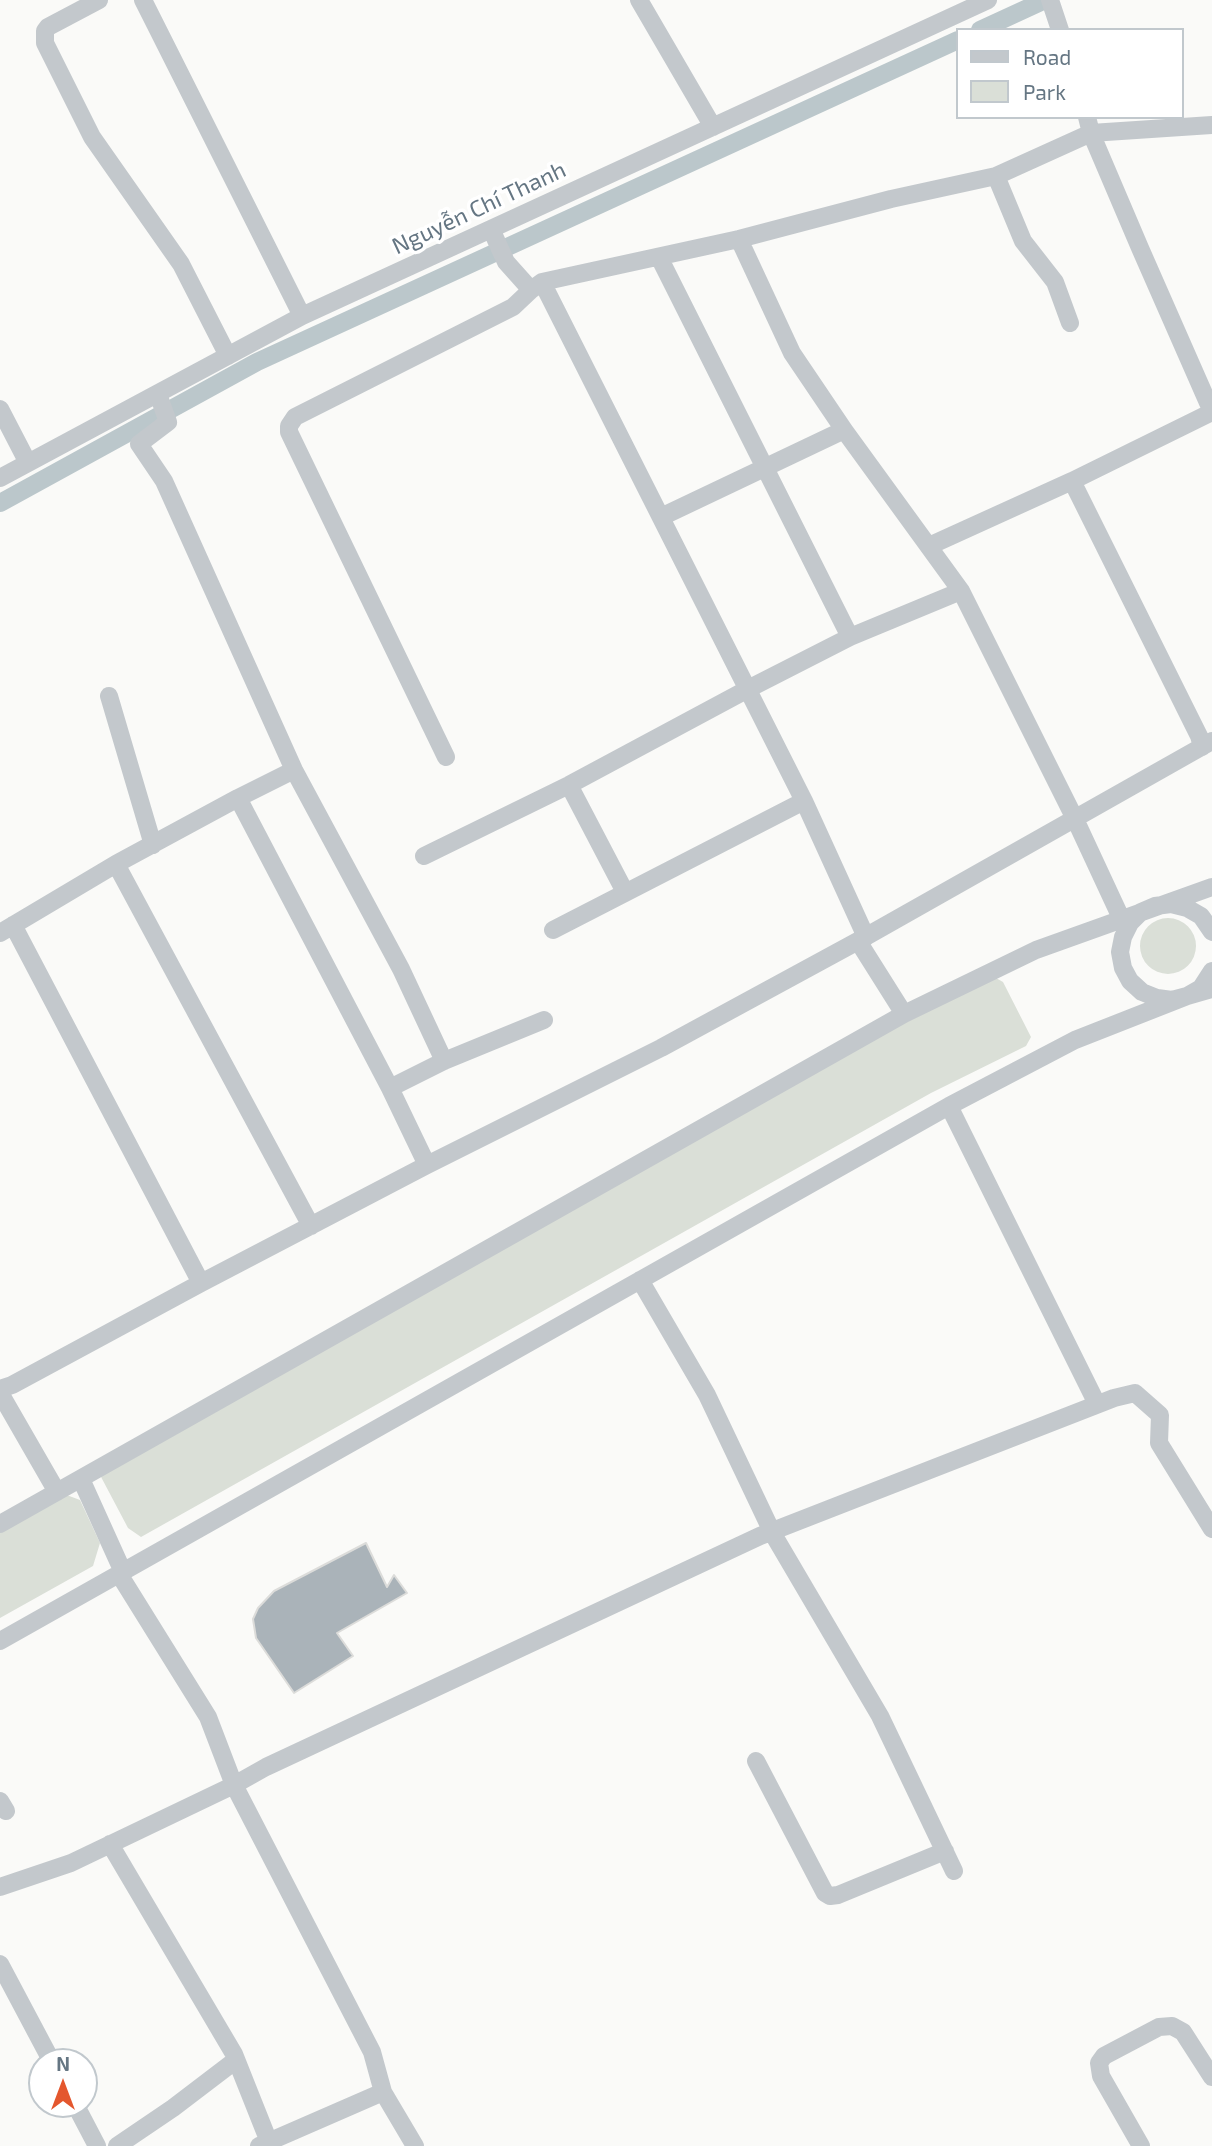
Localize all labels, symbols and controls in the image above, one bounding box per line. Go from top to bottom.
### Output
legend [956,28,1184,119]
text: Road [1023,44,1071,69]
text: Park [1023,79,1066,104]
street label: Nguyễn Chí Thanh [388,156,570,260]
north arrow [28,2048,98,2118]
text: N [56,2052,70,2075]

